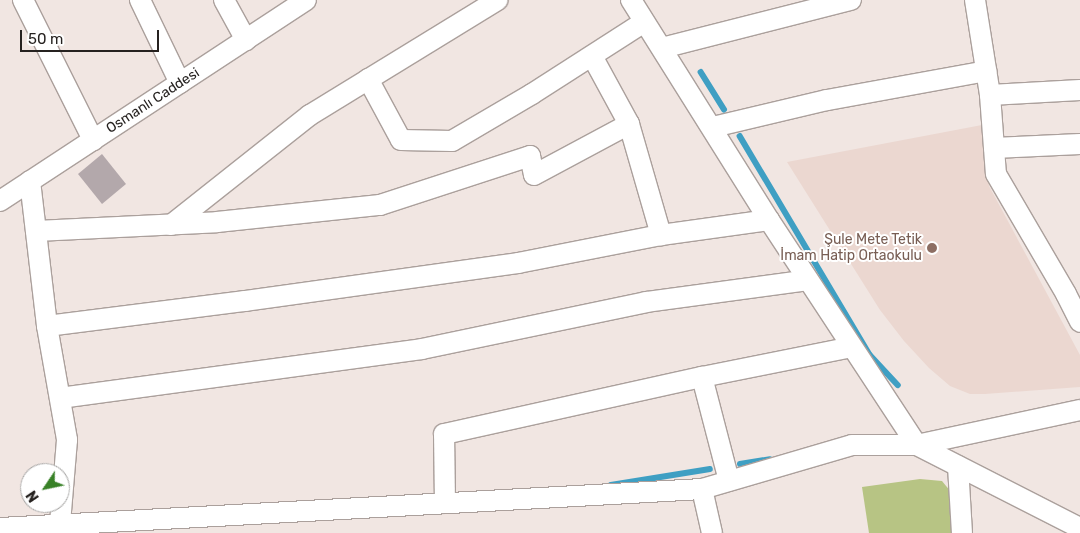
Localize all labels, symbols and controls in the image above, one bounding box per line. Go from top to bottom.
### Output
scale bar [22,20,161,52]
text: 50 m [28,30,63,48]
street label: Osmanlı Caddesi [103,65,203,137]
place label: Şule Mete Tetik İmam Hatip Ortaokulu [780,232,922,264]
marker: Şule Mete Tetik İmam Hatip Ortaokulu [926,242,938,254]
north arrow [20,463,70,513]
text: N [23,487,43,505]

